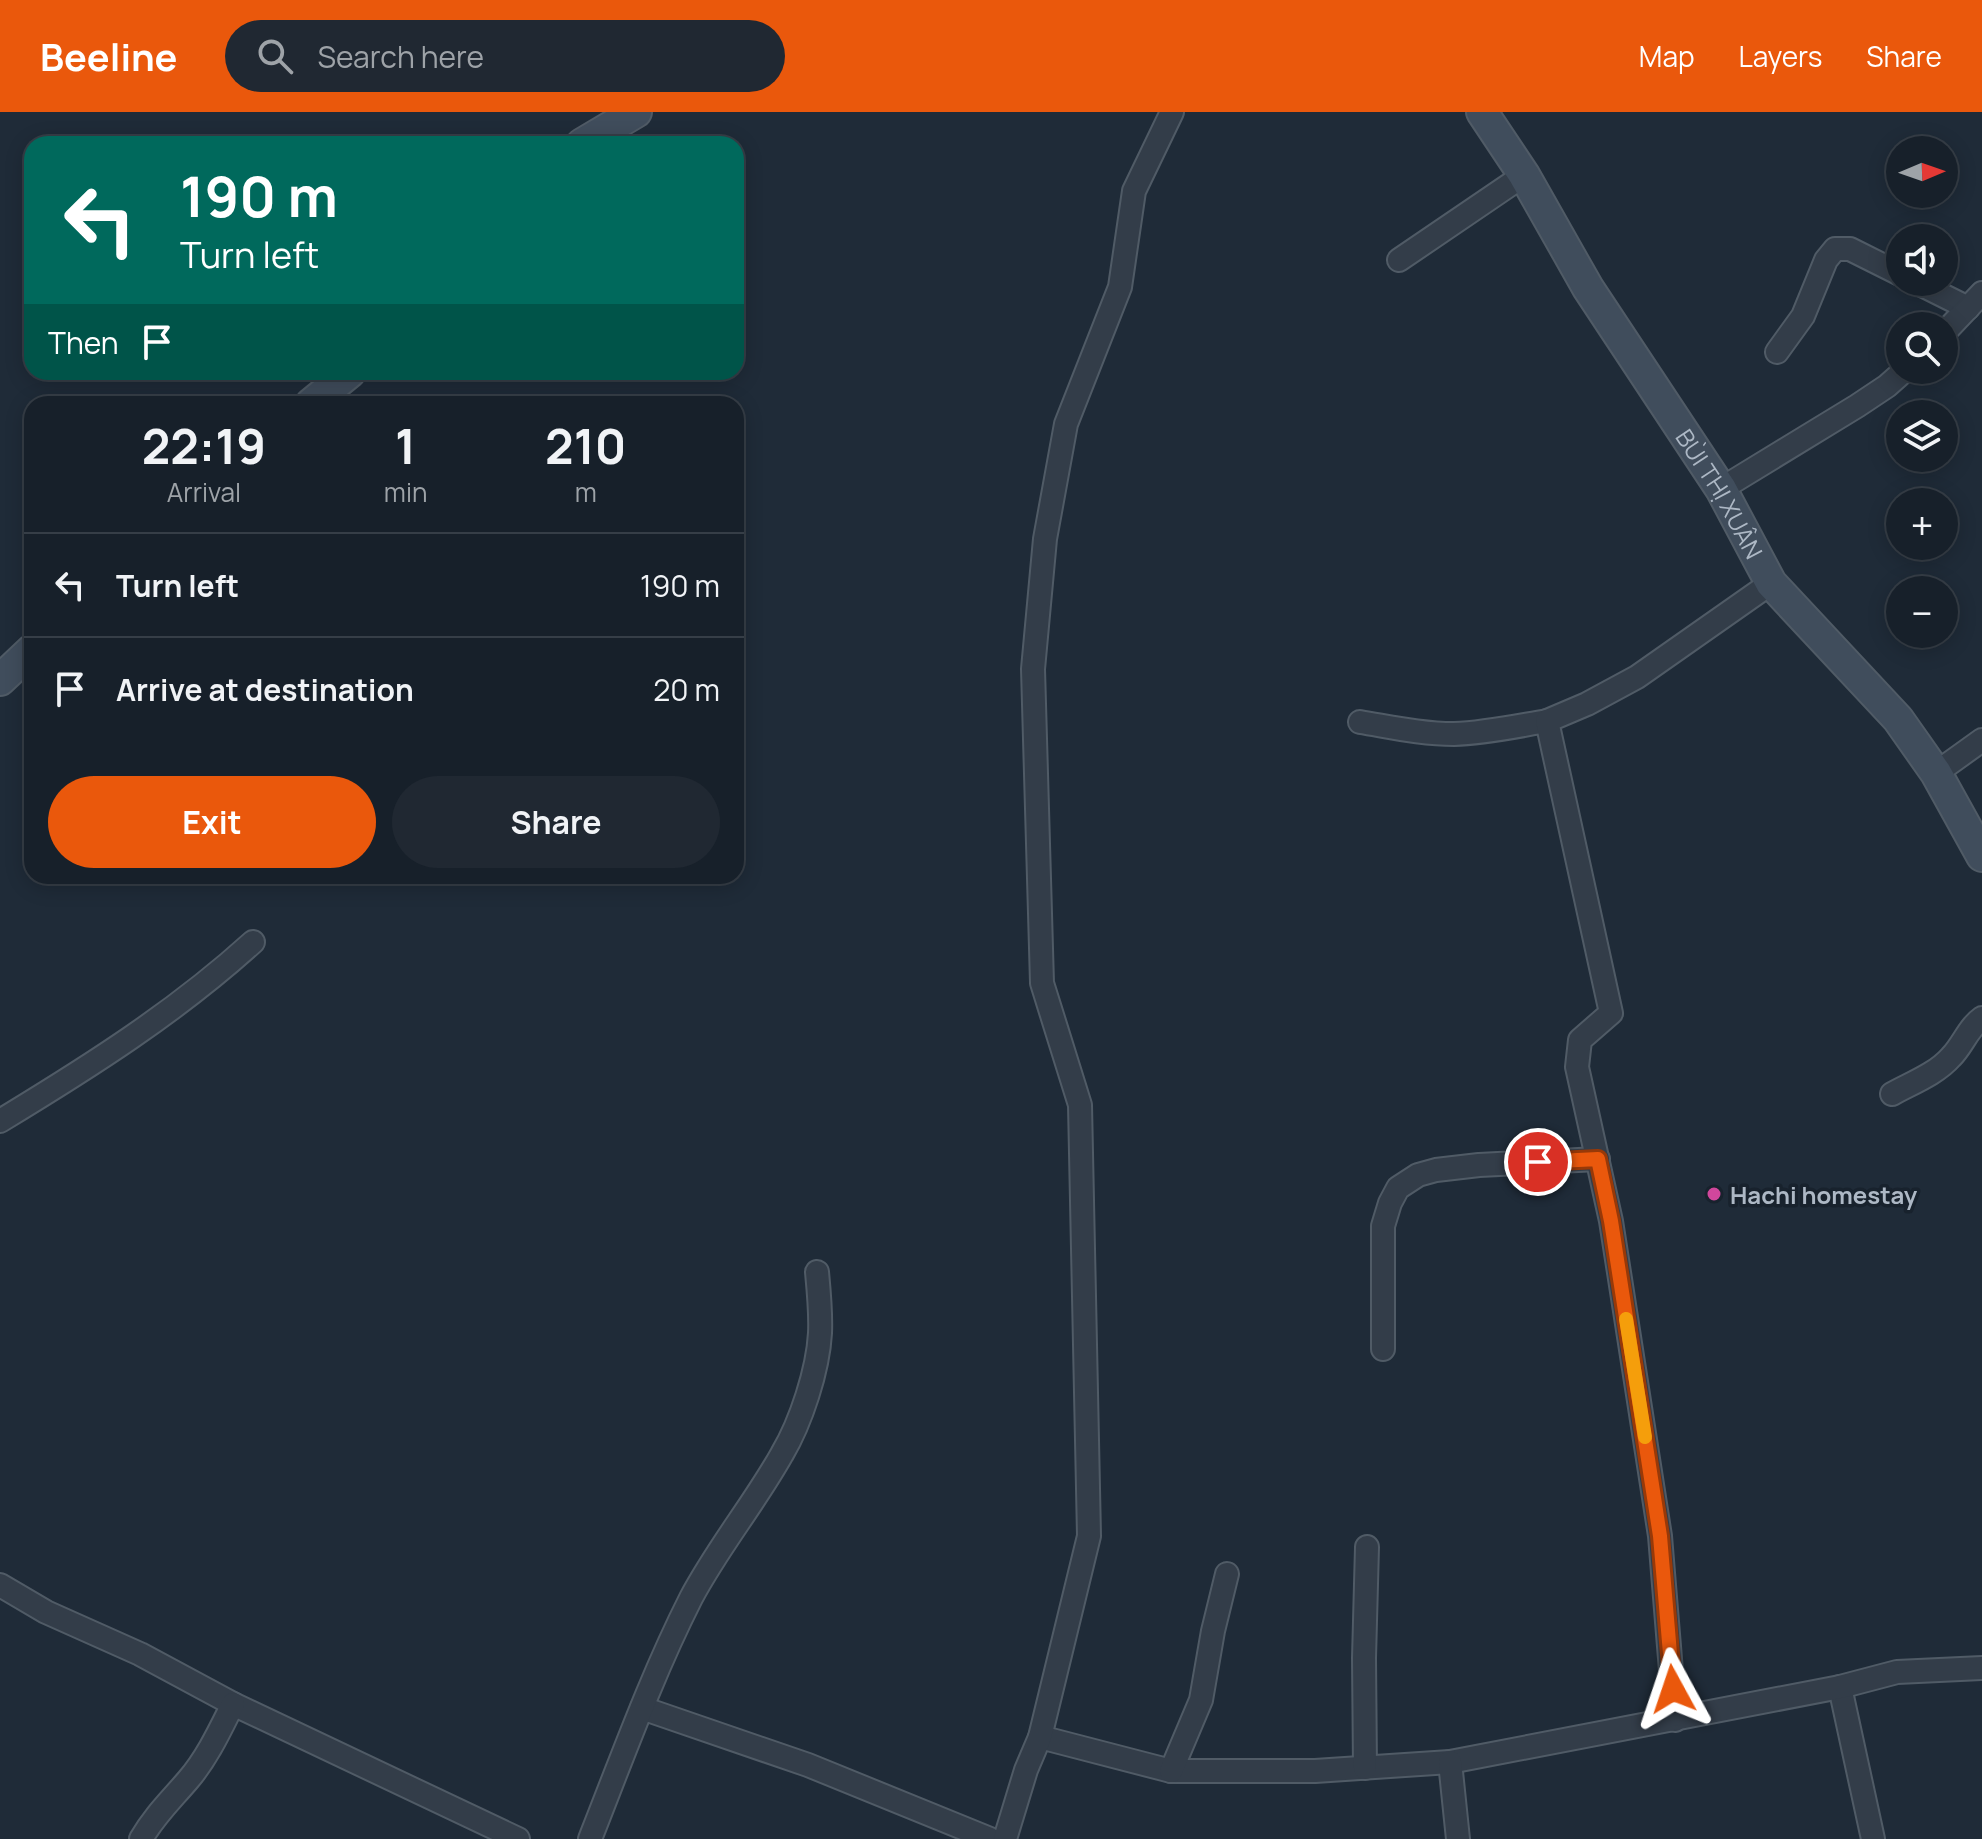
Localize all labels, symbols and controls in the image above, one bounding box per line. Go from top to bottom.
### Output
search box [225,20,785,92]
text: Beeline [40,30,177,82]
icon: search [253,34,297,78]
text: Search here [317,36,484,77]
text: Map [1639,37,1695,75]
text: Layers [1739,37,1822,75]
text: Share [1866,37,1942,75]
north arrow [1886,136,1958,208]
map controls [1886,136,1958,648]
text: 190 m [180,157,338,234]
icon: left [48,168,152,272]
button: sound [1886,224,1958,296]
text: Turn left [180,230,319,279]
button: search [1886,312,1958,384]
icon: arrive [135,320,179,364]
text: Then [48,322,119,363]
button: layers [1886,400,1958,472]
text: 22:19 [142,413,266,478]
text: 1 [395,413,416,478]
text: 210 [545,413,626,478]
street label: BÙI THỊ XUÂN [1669,422,1771,564]
text: Arrival [167,474,241,510]
text: min [384,474,427,510]
text: m [575,474,597,510]
button: + [1886,488,1958,560]
icon: left [48,563,92,607]
text: Turn left [116,565,239,606]
text: 190 m [640,565,720,606]
button: − [1886,576,1958,648]
icon: arrive [48,667,92,711]
text: Arrive at destination [116,669,414,710]
text: 20 m [653,669,720,710]
button: Exit [48,776,376,868]
button: Share [392,776,720,868]
pin [1504,1128,1572,1196]
icon: arrive [1516,1140,1560,1184]
place label: Hachi homestay [1730,1178,1918,1211]
marker: Hachi homestay [1705,1185,1723,1203]
position arrow [1631,1647,1715,1731]

